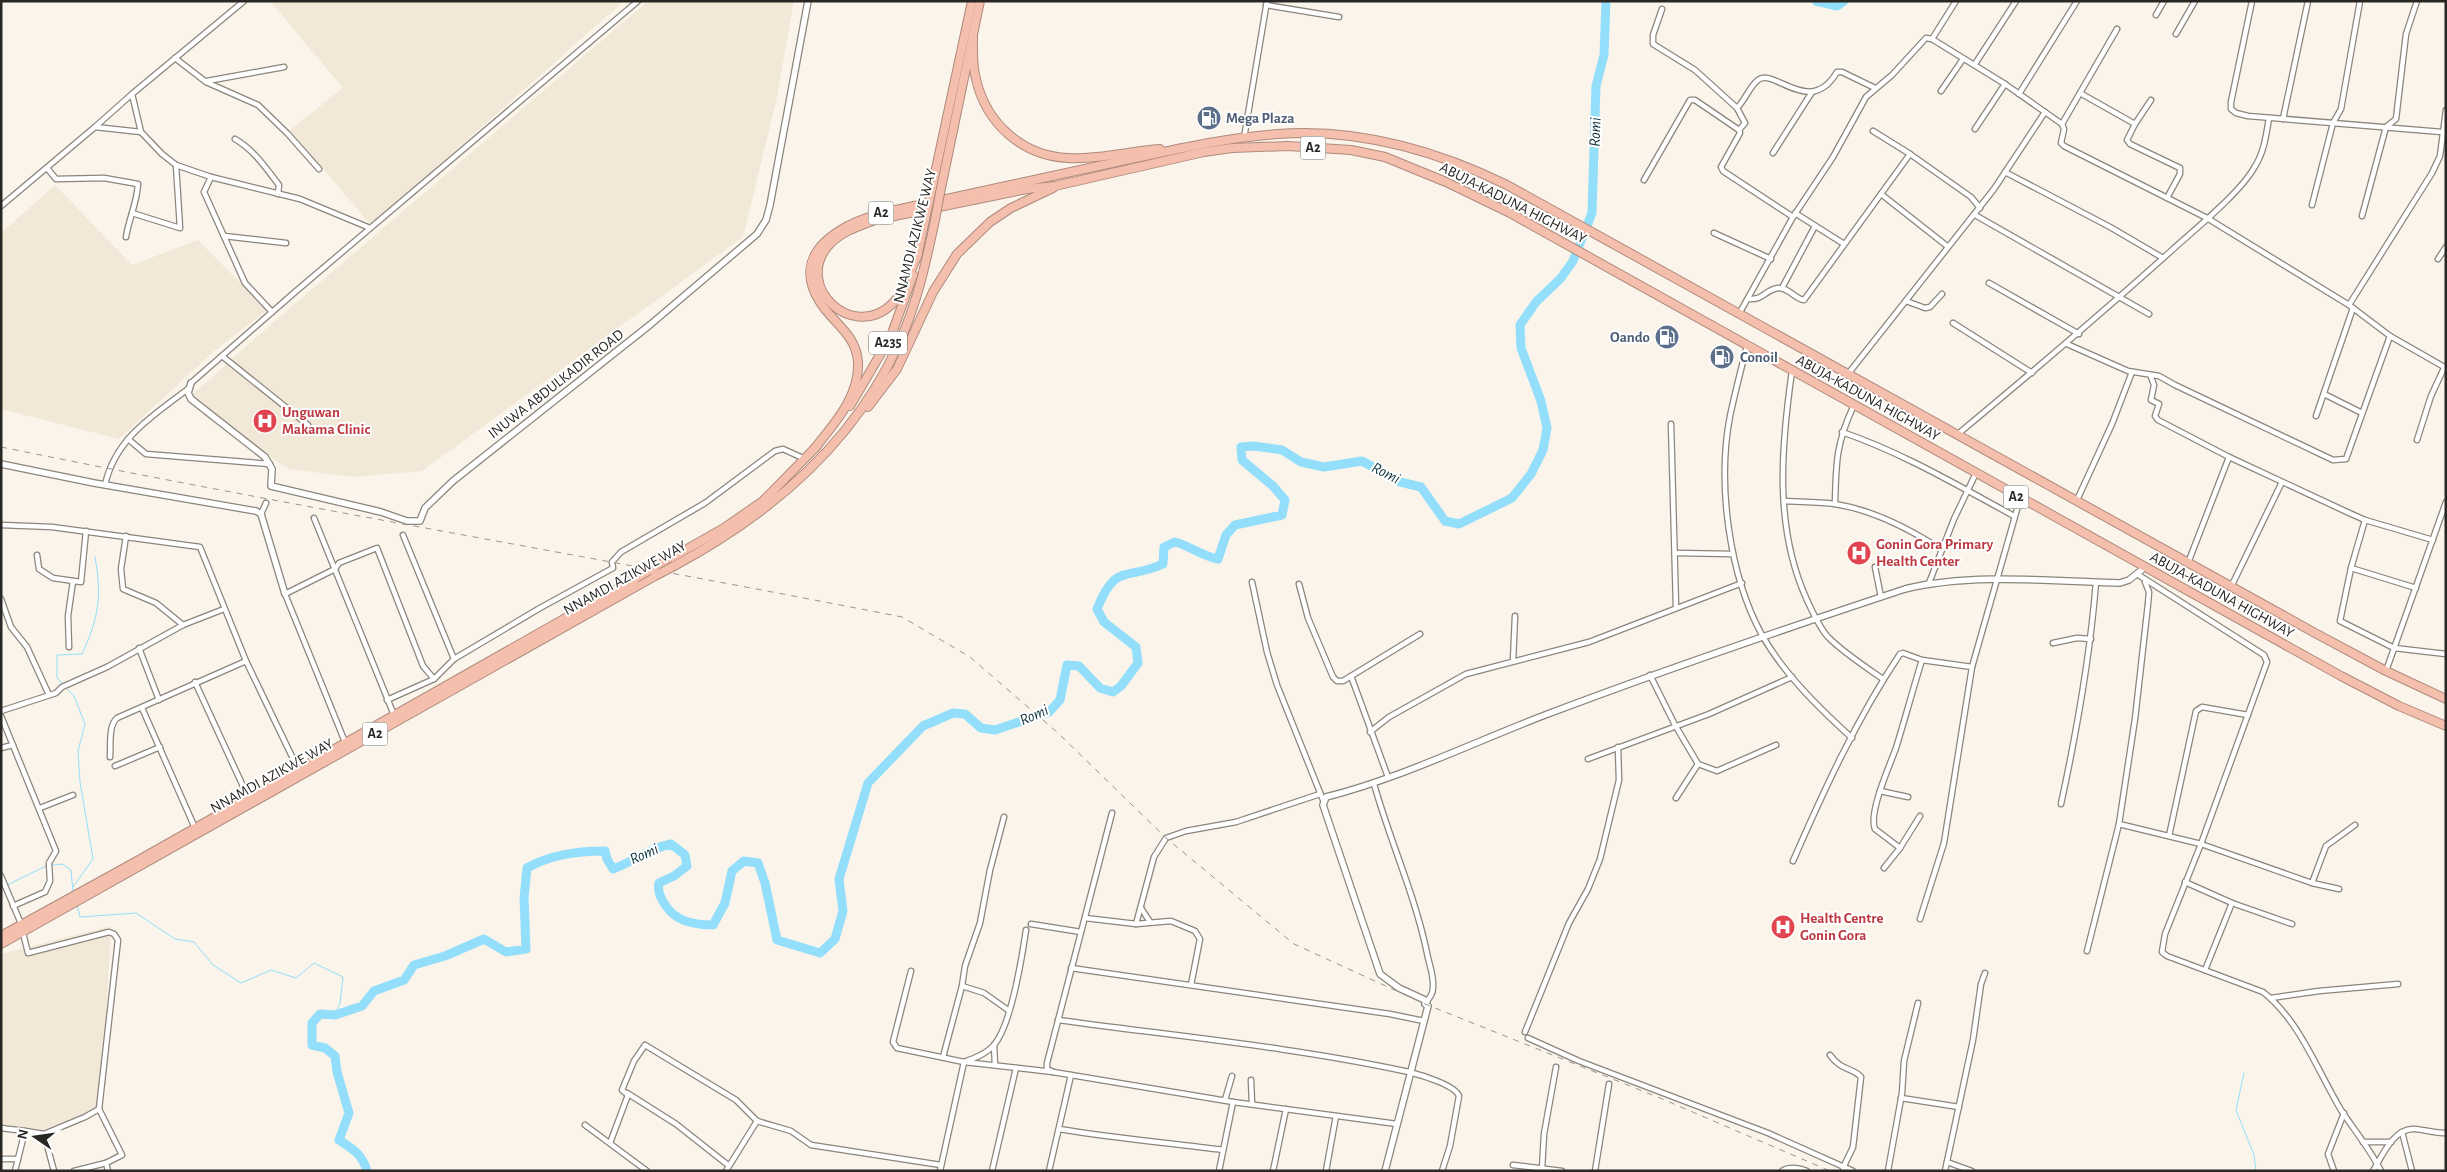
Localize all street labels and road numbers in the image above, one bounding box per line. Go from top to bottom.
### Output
road number: A2 [1300,136,1326,160]
street label: ABUJA-KADUNA HIGHWAY [1437,160,1589,247]
street label: NNAMDI AZIKWE WAY [891,167,939,305]
road number: A2 [868,202,894,224]
street label: INUWA ABDULKADIR ROAD [486,326,627,441]
road number: A235 [869,332,907,354]
street label: ABUJA-KADUNA HIGHWAY [1793,352,1943,444]
road number: A2 [2004,486,2028,508]
street label: NNAMDI AZIKWE WAY [561,538,689,618]
street label: ABUJA-KADUNA HIGHWAY [2147,549,2297,641]
road number: A2 [362,722,388,746]
street label: NNAMDI AZIKWE WAY [208,736,336,816]

